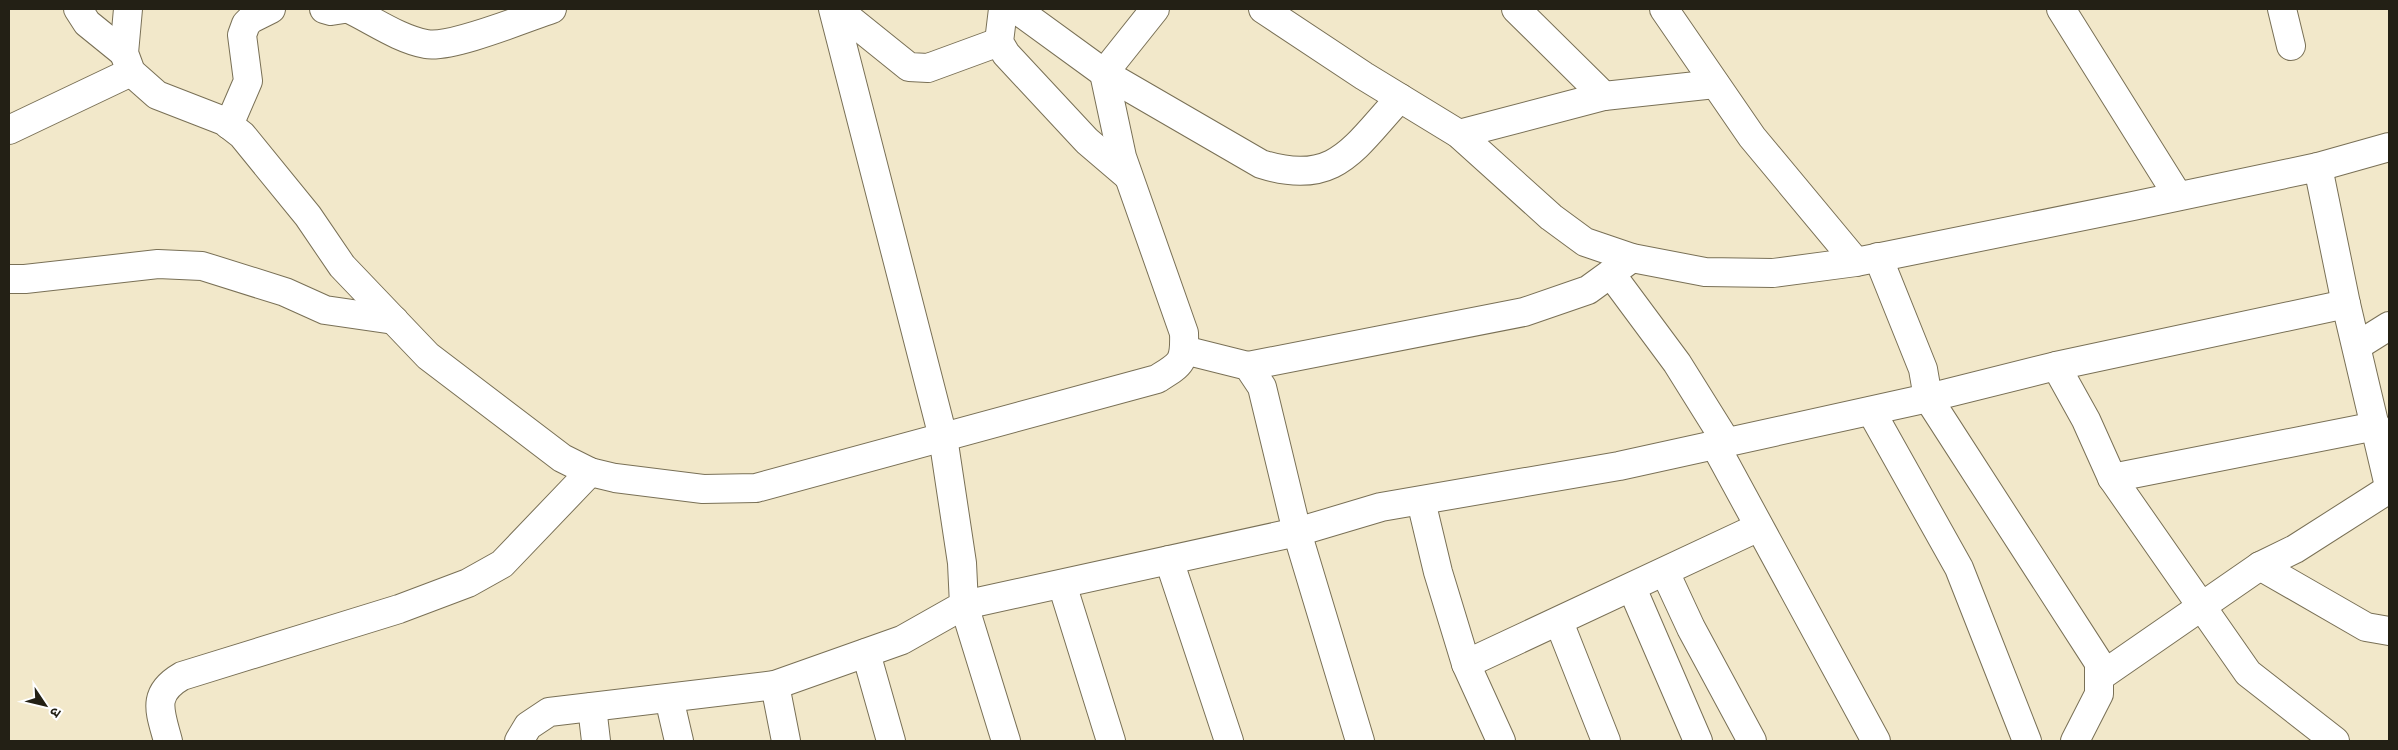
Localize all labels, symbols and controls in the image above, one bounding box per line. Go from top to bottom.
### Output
north arrow [20,680,70,730]
text: उ [45,704,66,722]

